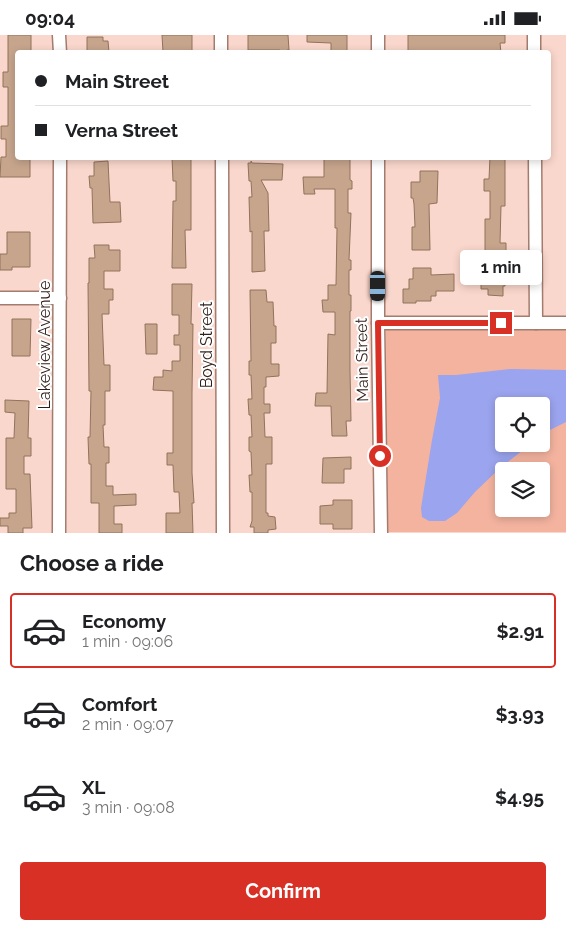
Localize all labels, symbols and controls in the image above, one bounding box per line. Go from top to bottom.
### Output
text: 09:04 [25,7,75,29]
text: Main Street [65,70,169,92]
text: Verna Street [65,119,178,141]
callout: 1 min [460,251,542,285]
text: 1 min [481,258,521,277]
car [370,271,385,301]
street label: Lakeview Avenue [35,281,54,409]
street label: Boyd Street [197,301,216,388]
route end [490,312,512,334]
street label: Main Street [352,317,372,402]
map controls [495,397,550,517]
button: locate [495,397,550,452]
route start [369,445,391,467]
button: layers [495,462,550,517]
text: Choose a ride [20,550,164,576]
icon: car [22,608,67,653]
text: Economy [82,610,166,632]
text: $2.91 [496,620,544,642]
text: 1 min · 09:06 [82,632,173,651]
icon: car [22,691,67,736]
text: Comfort [82,693,157,715]
text: $3.93 [495,703,544,725]
text: 2 min · 09:07 [82,715,174,734]
icon: car [22,774,67,819]
text: XL [82,776,105,798]
text: $4.95 [495,786,544,808]
text: 3 min · 09:08 [82,798,175,817]
button: Confirm [20,862,546,920]

